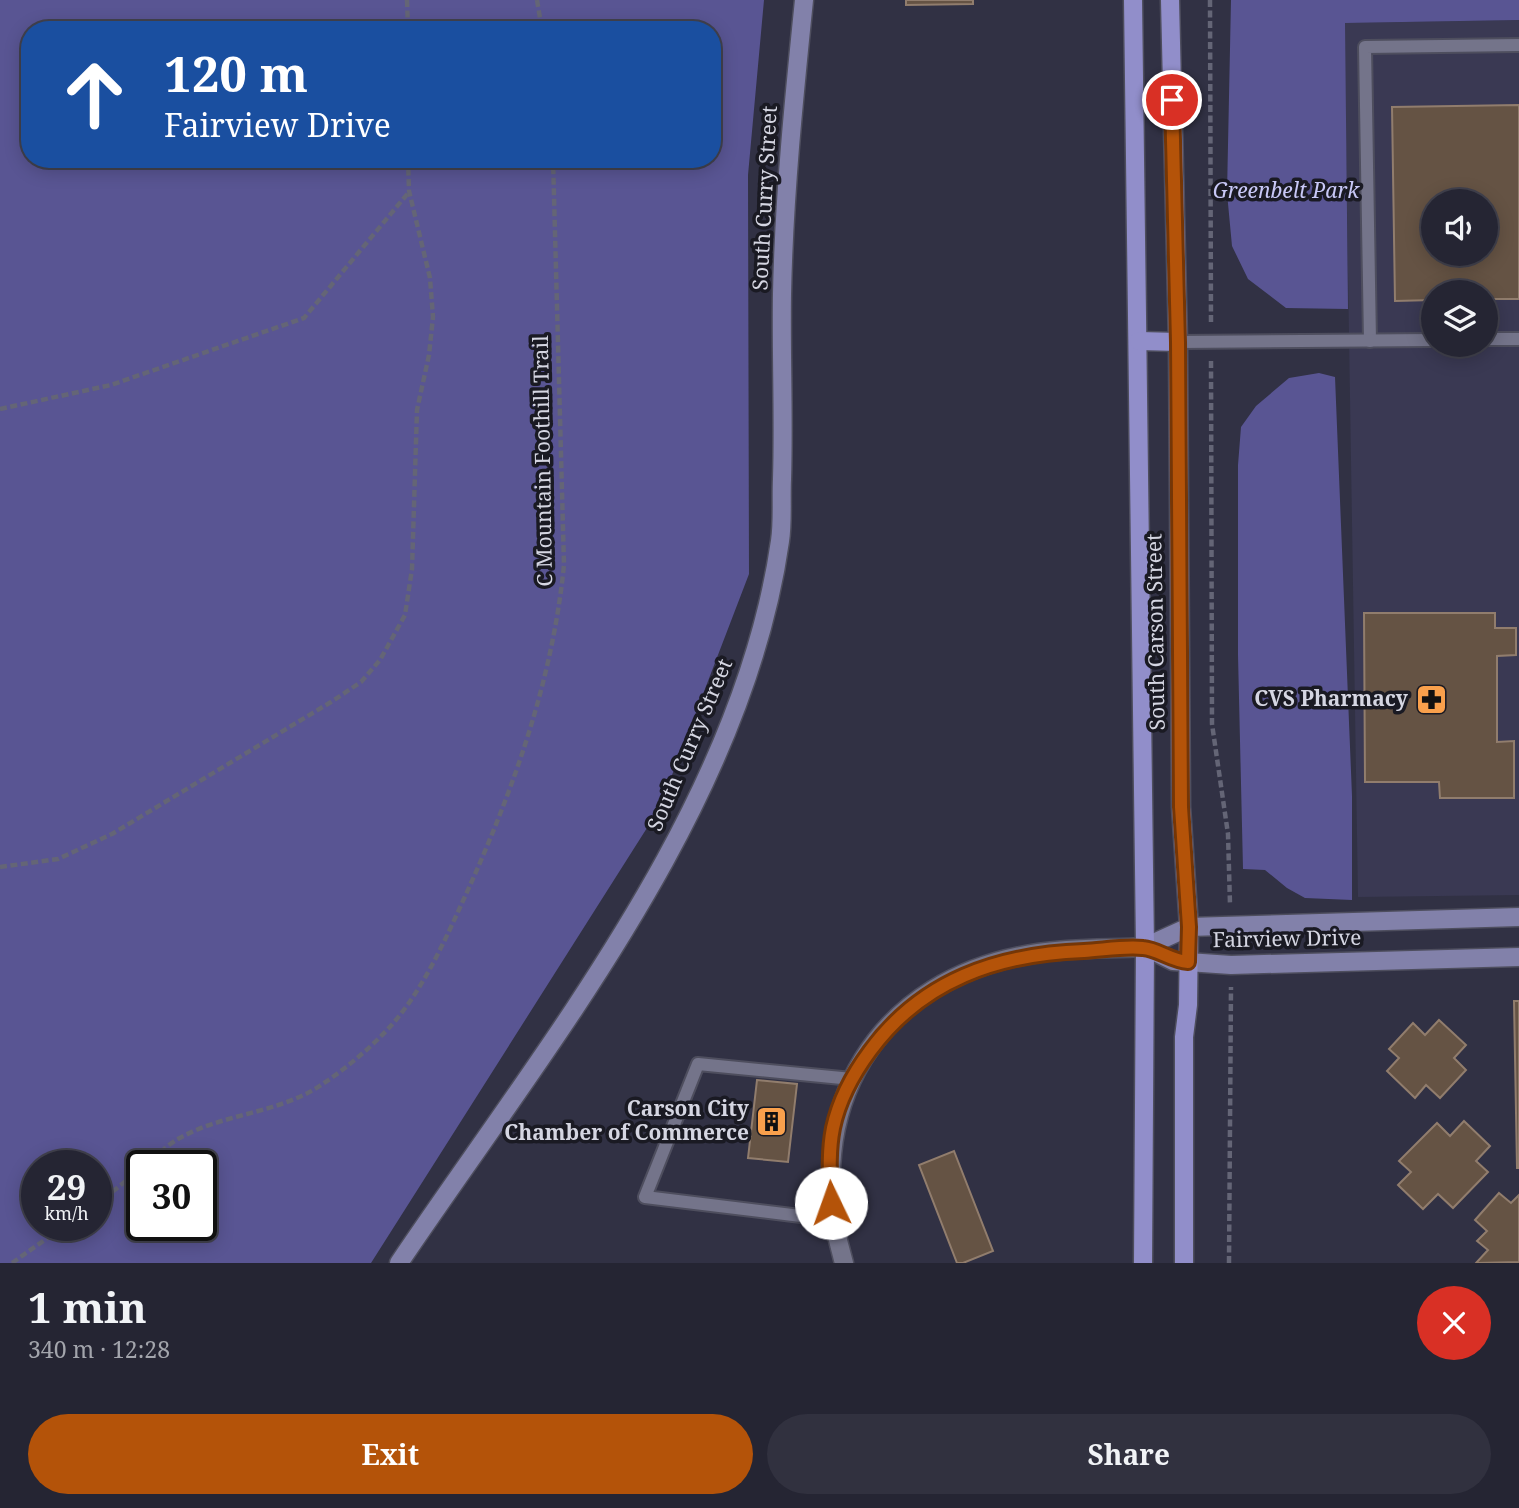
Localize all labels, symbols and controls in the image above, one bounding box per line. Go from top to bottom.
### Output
text: 120 m [164,40,308,106]
icon: ahead [49,49,140,140]
pin [1142,70,1202,130]
icon: arrive [1153,81,1191,119]
text: Fairview Drive [164,103,391,146]
street label: South Curry Street [745,105,783,291]
park label: Greenbelt Park [1213,176,1360,204]
map controls [1421,189,1498,357]
button: sound [1421,189,1498,266]
button: layers [1421,280,1498,357]
street label: C Mountain Foothill Trail [526,335,558,587]
street label: South Carson Street [1139,533,1171,731]
street label: South Curry Street [640,654,738,835]
pharmacy icon: CVS Pharmacy [1414,682,1448,716]
place label: CVS Pharmacy [1254,684,1409,712]
street label: Fairview Drive [1212,923,1362,953]
place label: Carson City Chamber of Commerce [504,1094,750,1146]
building icon: Carson City Chamber of Commerce [755,1104,789,1138]
speed limit sign: 30 [126,1150,217,1241]
text: 29 [47,1163,86,1210]
position arrow [794,1166,868,1240]
text: km/h [44,1201,89,1225]
text: 1 min [28,1278,147,1335]
button: close [1417,1286,1491,1360]
text: 340 m · 12:28 [28,1333,170,1365]
button: Exit [28,1414,753,1494]
button: Share [767,1414,1491,1494]

